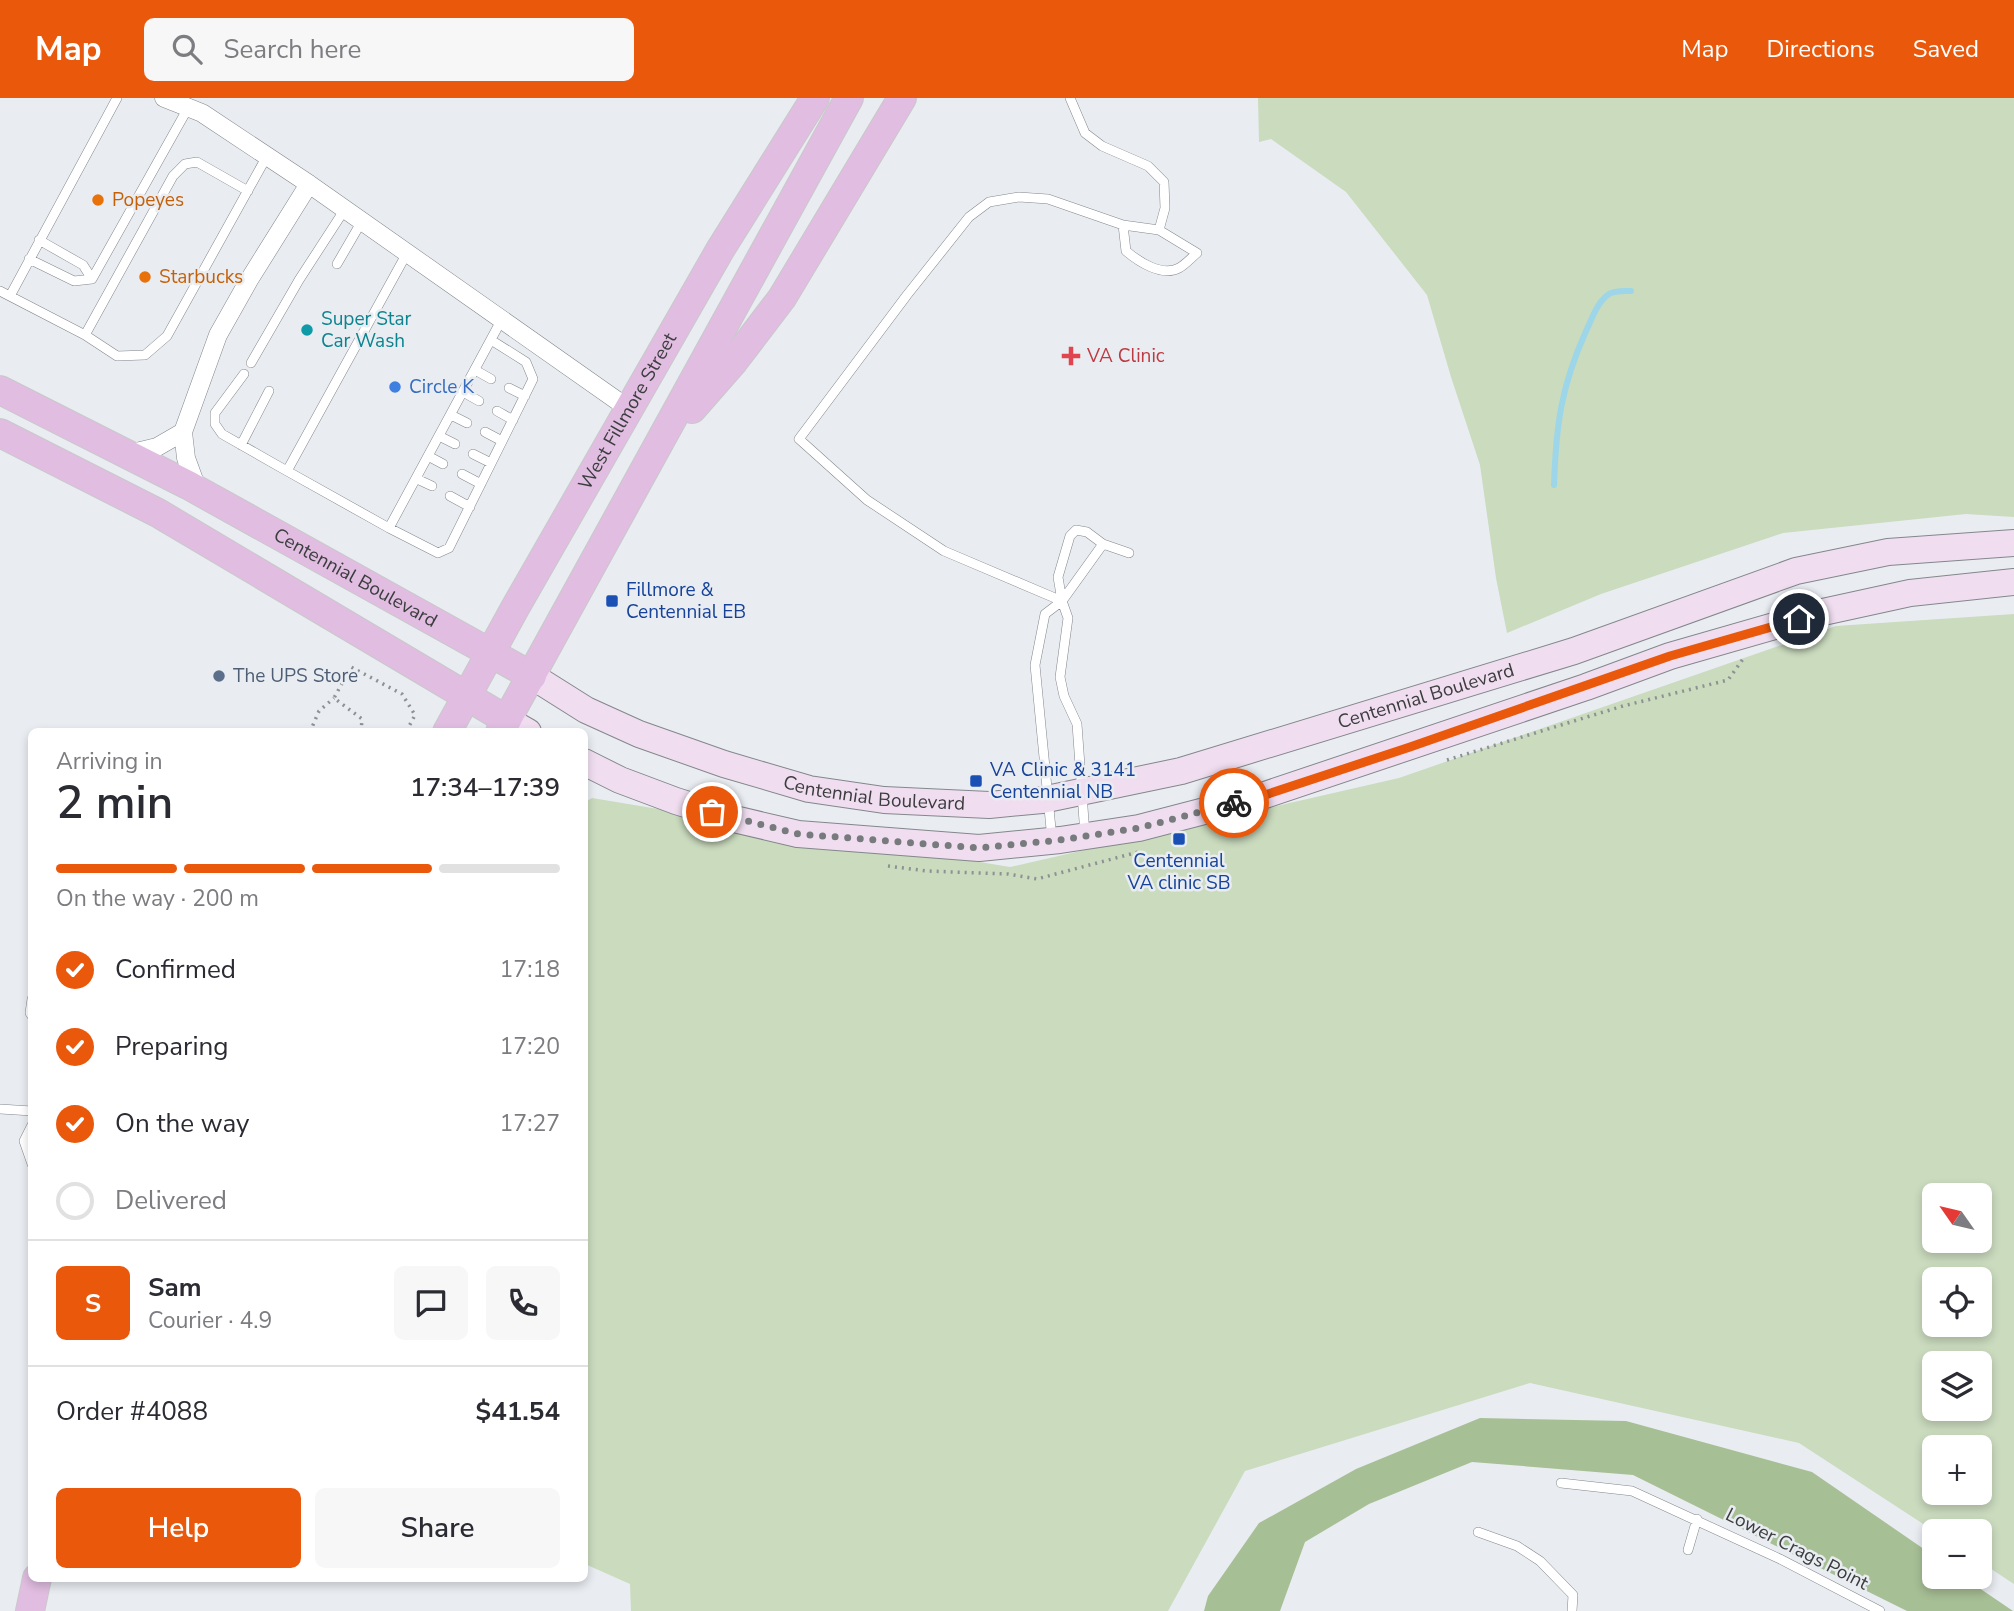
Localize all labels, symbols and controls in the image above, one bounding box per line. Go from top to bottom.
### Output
search box [144,18,634,81]
text: Map [35,27,102,72]
icon: search [168,30,206,68]
text: Search here [224,32,361,67]
text: Map [1681,33,1728,65]
text: Directions [1766,33,1875,65]
text: Saved [1913,33,1979,65]
place label: Popeyes [112,187,184,213]
marker: Popeyes [90,192,106,208]
place label: Starbucks [159,264,243,290]
marker: Starbucks [137,269,153,285]
place label: Super Star Car Wash [321,306,412,354]
marker: Super Star Car Wash [299,322,315,338]
street label: West Fillmore Street [572,328,683,495]
place label: VA Clinic [1086,343,1165,369]
marker: VA Clinic [1061,346,1081,366]
place label: Circle K [409,374,475,400]
marker: Circle K [387,379,403,395]
street label: Centennial Boulevard [269,522,442,634]
place label: Fillmore & Centennial EB [626,577,746,625]
pin [1769,589,1829,649]
marker: Fillmore & Centennial EB [604,593,620,609]
icon: home [1780,600,1818,638]
street label: Centennial Boulevard [1334,657,1517,735]
place label: The UPS Store [233,663,358,689]
marker: The UPS Store [211,668,227,684]
text: Arriving in [56,746,163,777]
place label: VA Clinic & 3141 Centennial NB [989,757,1136,805]
courier [1199,768,1269,838]
street label: Centennial Boulevard [780,769,966,817]
text: 17:34–17:39 [410,770,560,805]
text: 2 min [56,771,173,834]
marker: VA Clinic & 3141 Centennial NB [968,773,984,789]
pin [682,782,742,842]
icon: bike [1215,784,1253,822]
icon: bag [693,793,731,831]
marker: Centennial VA clinic SB [1171,831,1187,847]
place label: Centennial VA clinic SB [1126,848,1231,896]
text: On the way · 200 m [56,883,259,914]
icon: check [56,951,94,989]
text: Confirmed [115,952,236,987]
text: 17:18 [500,954,560,985]
icon: check [56,1028,94,1066]
text: Preparing [115,1029,228,1064]
text: 17:20 [500,1031,560,1062]
icon: check [56,1105,94,1143]
text: On the way [115,1106,249,1141]
text: 17:27 [500,1108,560,1139]
text: Delivered [115,1183,227,1218]
north arrow [1922,1183,1992,1253]
map controls [1922,1183,1992,1589]
button: chat [394,1266,468,1340]
button: phone [486,1266,560,1340]
button: locate [1922,1267,1992,1337]
text: Sam [148,1270,201,1305]
text: S [85,1286,101,1321]
text: Courier · 4.9 [148,1305,272,1336]
button: layers [1922,1351,1992,1421]
text: Order #4088 [56,1394,208,1429]
text: $41.54 [476,1394,560,1429]
button: + [1922,1435,1992,1505]
button: Help [56,1488,301,1568]
button: Share [315,1488,560,1568]
street label: Lower Crags Point [1721,1502,1873,1596]
button: − [1922,1519,1992,1589]

